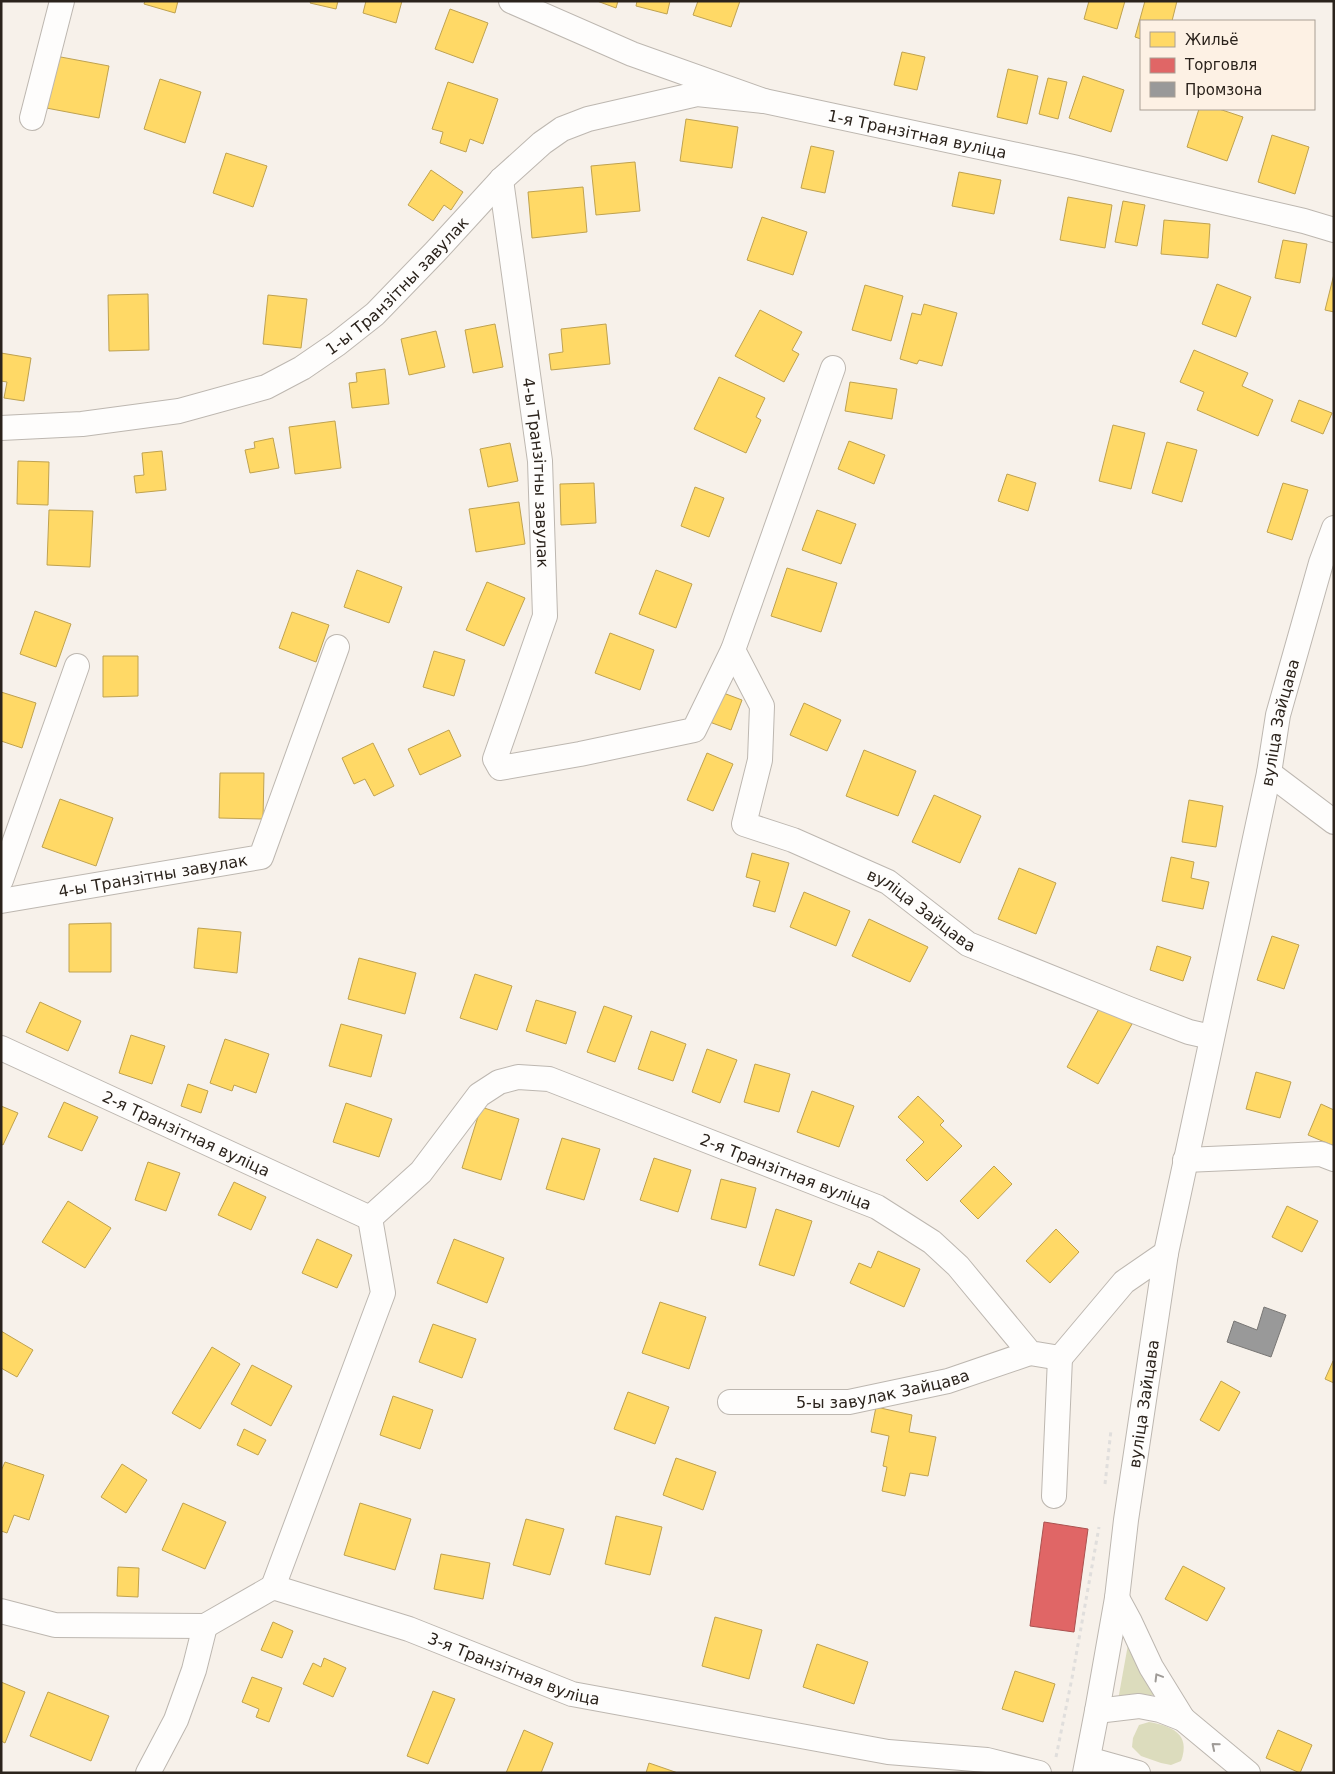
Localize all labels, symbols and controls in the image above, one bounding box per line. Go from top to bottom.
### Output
legend [1140,20,1315,110]
text: Жильё [1185,31,1239,49]
text: Торговля [1184,56,1257,74]
text: Промзона [1185,81,1262,99]
street label: 1-я Транзітная вуліца [826,106,1008,163]
street label: 1-ы Транзітны завулак [322,213,473,359]
street label: 4-ы Транзітны завулак [518,376,552,569]
street label: вуліца Зайцава [1257,657,1303,788]
street label: 4-ы Транзітны завулак [57,850,249,901]
street label: вуліца Зайцава [864,865,978,956]
street label: 2-я Транзітная вуліца [99,1087,273,1181]
street label: 2-я Транзітная вуліца [697,1130,874,1214]
street label: вуліца Зайцава [1125,1338,1163,1469]
street label: 5-ы завулак Зайцава [796,1365,972,1412]
street label: 3-я Транзітная вуліца [425,1629,601,1709]
one-way arrow [1154,1673,1164,1682]
one-way arrow [1212,1742,1221,1751]

